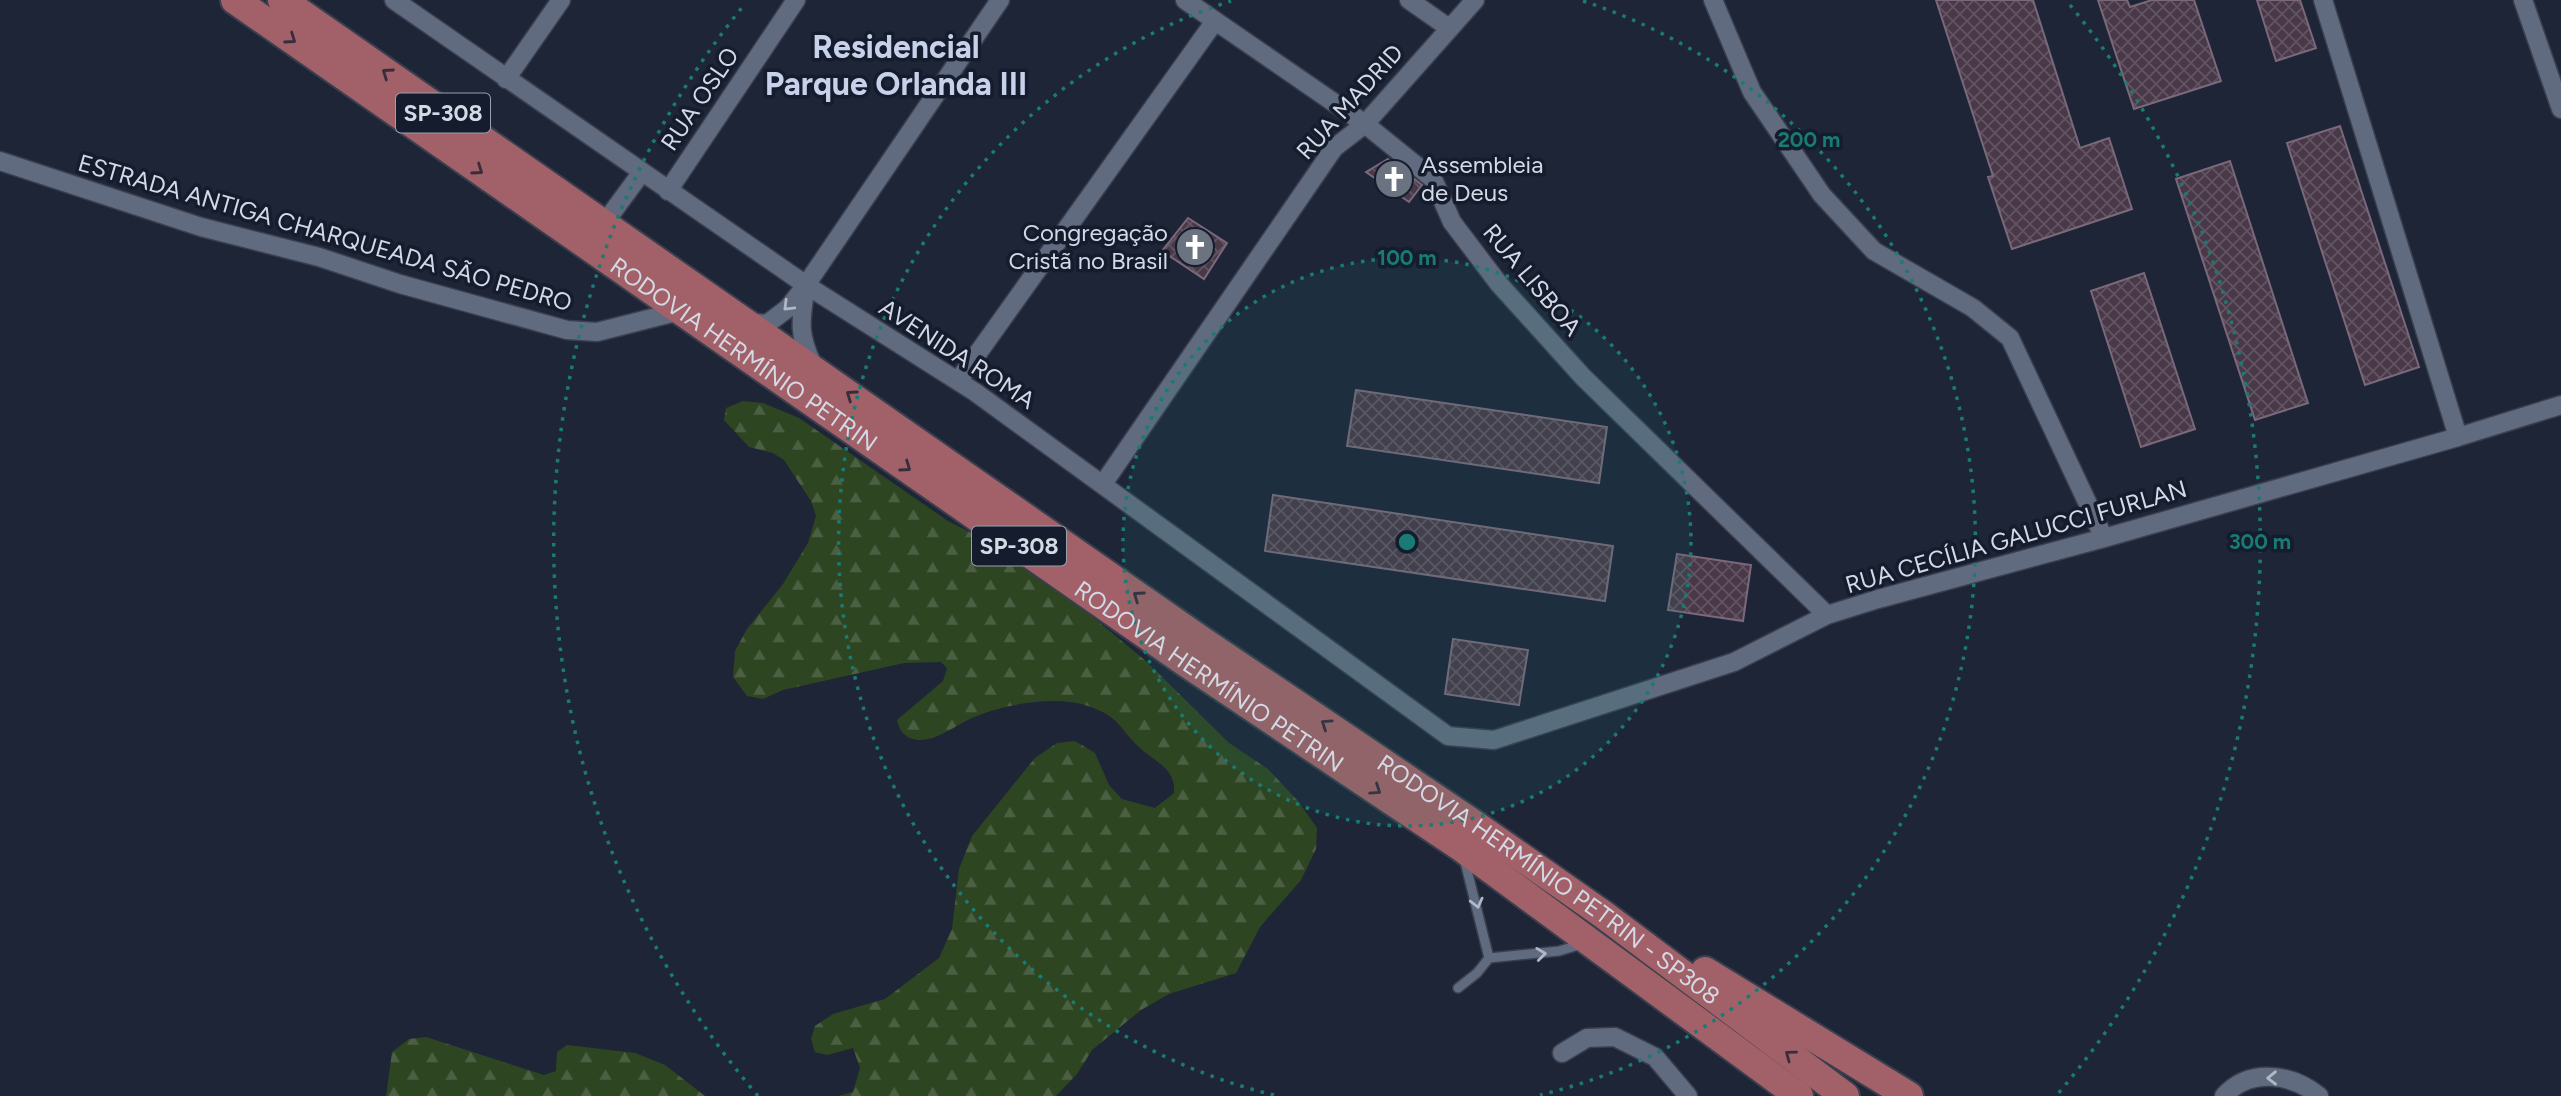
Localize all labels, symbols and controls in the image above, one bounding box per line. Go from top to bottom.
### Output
district label: Residencial Parque Orlanda III [765,28,1027,103]
one-way arrow [283,31,296,43]
street label: RUA MADRID [1290,38,1409,165]
street label: RUA OSLO [655,42,745,156]
one-way arrow [382,69,395,81]
road number: SP-308 [396,94,490,132]
text: 200 m [1778,127,1840,152]
street label: ESTRADA ANTIGA CHARQUEADA SÃO PEDRO [75,148,575,317]
place label: Assembleia de Deus [1421,150,1543,207]
church icon: Assembleia de Deus [1373,158,1415,200]
one-way arrow [470,162,483,175]
place label: Congregação Cristã no Brasil [1008,218,1168,275]
street label: RUA LISBOA [1477,218,1588,342]
church icon: Congregação Cristã no Brasil [1174,226,1216,268]
text: 100 m [1377,245,1437,270]
street label: RODOVIA HERMÍNIO PETRIN [605,251,883,457]
street label: AVENIDA ROMA [874,292,1041,415]
one-way arrow [783,297,796,310]
one-way arrow [846,391,859,403]
one-way arrow [898,459,911,471]
street label: RUA CECÍLIA GALUCCI FURLAN [1842,474,2190,599]
road number: SP-308 [972,526,1066,566]
text: 300 m [2229,529,2291,554]
centre of rings [1395,530,1419,554]
street label: RODOVIA HERMÍNIO PETRIN [1069,575,1349,778]
one-way arrow [1133,592,1146,604]
one-way arrow [1321,720,1334,732]
street label: RODOVIA HERMÍNIO PETRIN - SP308 [1372,748,1725,1011]
one-way arrow [1368,782,1381,795]
one-way arrow [1469,897,1483,909]
one-way arrow [1535,946,1546,961]
one-way arrow [1785,1051,1798,1063]
one-way arrow [2266,1070,2277,1085]

